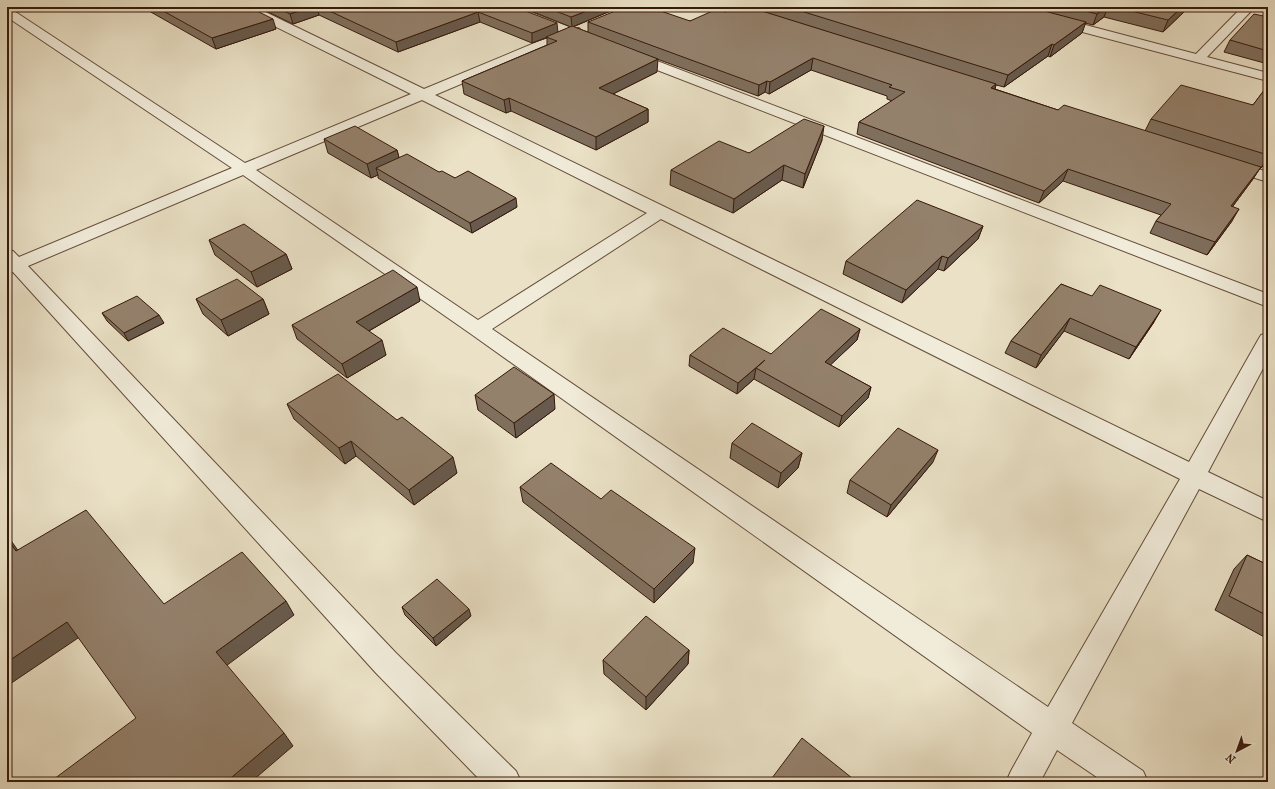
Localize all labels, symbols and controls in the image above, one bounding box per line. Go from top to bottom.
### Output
north arrow [1217,731,1257,771]
text: N [1223,750,1238,766]

